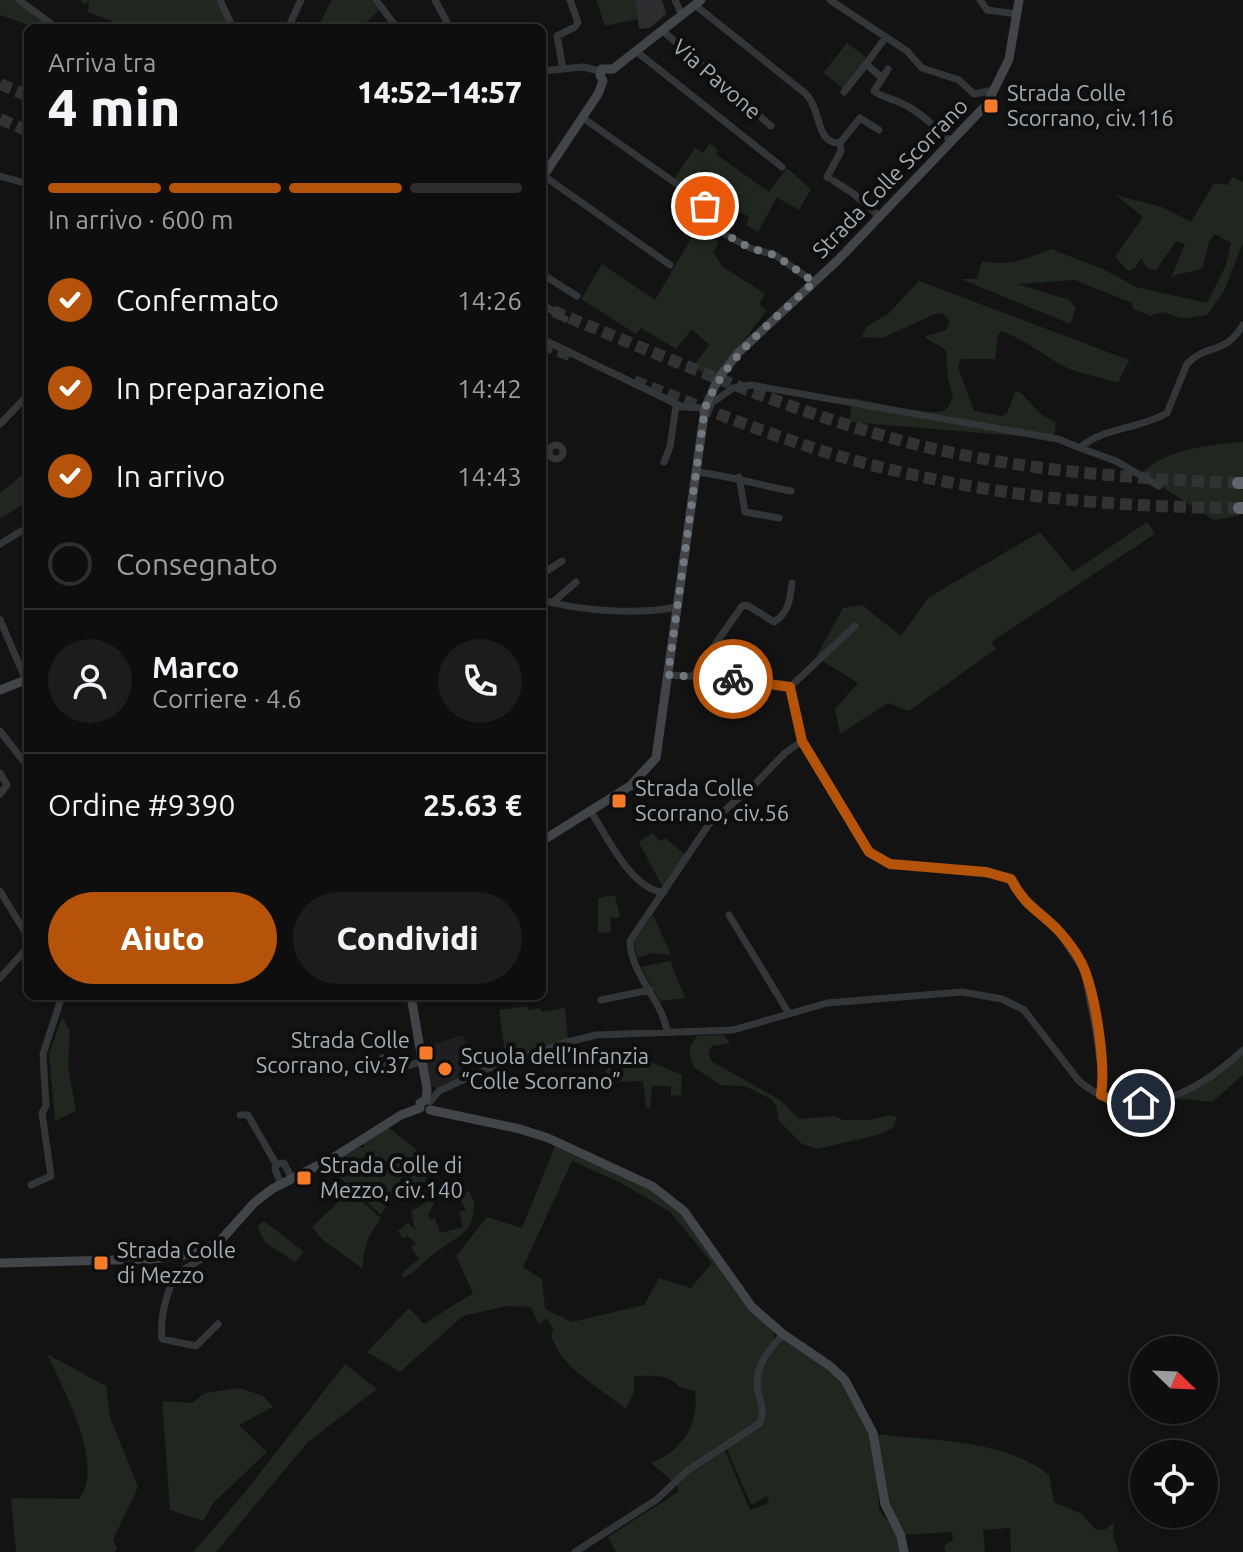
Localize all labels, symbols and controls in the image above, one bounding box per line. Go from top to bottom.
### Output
street label: Via Pavone [668,33,767,124]
text: Arriva tra [48,48,156,77]
text: 14:52–14:57 [357,75,522,109]
text: 4 min [48,78,180,136]
place label: Strada Colle Scorrano, civ.116 [1007,80,1174,130]
street label: Strada Colle Scorrano [807,93,972,263]
marker: Strada Colle Scorrano, civ.116 [982,97,1000,115]
pin [671,172,739,240]
icon: bag [683,184,727,228]
text: In arrivo · 600 m [48,205,233,234]
icon: check [48,278,92,322]
text: Confermato [116,283,279,317]
text: 14:26 [457,286,522,315]
icon: check [48,366,92,410]
text: In preparazione [116,371,325,405]
text: 14:42 [457,374,522,403]
icon: check [48,454,92,498]
text: In arrivo [116,459,225,493]
text: 14:43 [457,462,522,491]
text: Consegnato [116,547,278,581]
button: person [48,639,132,723]
button: phone [438,639,522,723]
courier [693,639,773,719]
text: Marco [152,650,239,684]
icon: bike [711,657,755,701]
text: Corriere · 4.6 [152,684,302,713]
place label: Strada Colle Scorrano, civ.56 [635,775,789,825]
text: Ordine #9390 [48,788,235,822]
text: 25.63 € [423,788,522,822]
marker: Strada Colle Scorrano, civ.56 [610,792,628,810]
button: Aiuto [48,892,277,984]
button: Condividi [293,892,522,984]
place label: Strada Colle Scorrano, civ.37 [256,1027,410,1077]
place label: Scuola dell’Infanzia “Colle Scorrano” [461,1043,649,1093]
marker: Strada Colle Scorrano, civ.37 [417,1044,435,1062]
marker: Scuola dell’Infanzia “Colle Scorrano” [436,1060,454,1078]
pin [1107,1069,1175,1137]
icon: home [1119,1081,1163,1125]
place label: Strada Colle di Mezzo, civ.140 [320,1152,463,1202]
marker: Strada Colle di Mezzo, civ.140 [295,1169,313,1187]
place label: Strada Colle di Mezzo [117,1237,236,1287]
marker: Strada Colle di Mezzo [92,1254,110,1272]
north arrow [1130,1336,1218,1424]
map controls [1130,1336,1218,1528]
button: locate [1130,1440,1218,1528]

